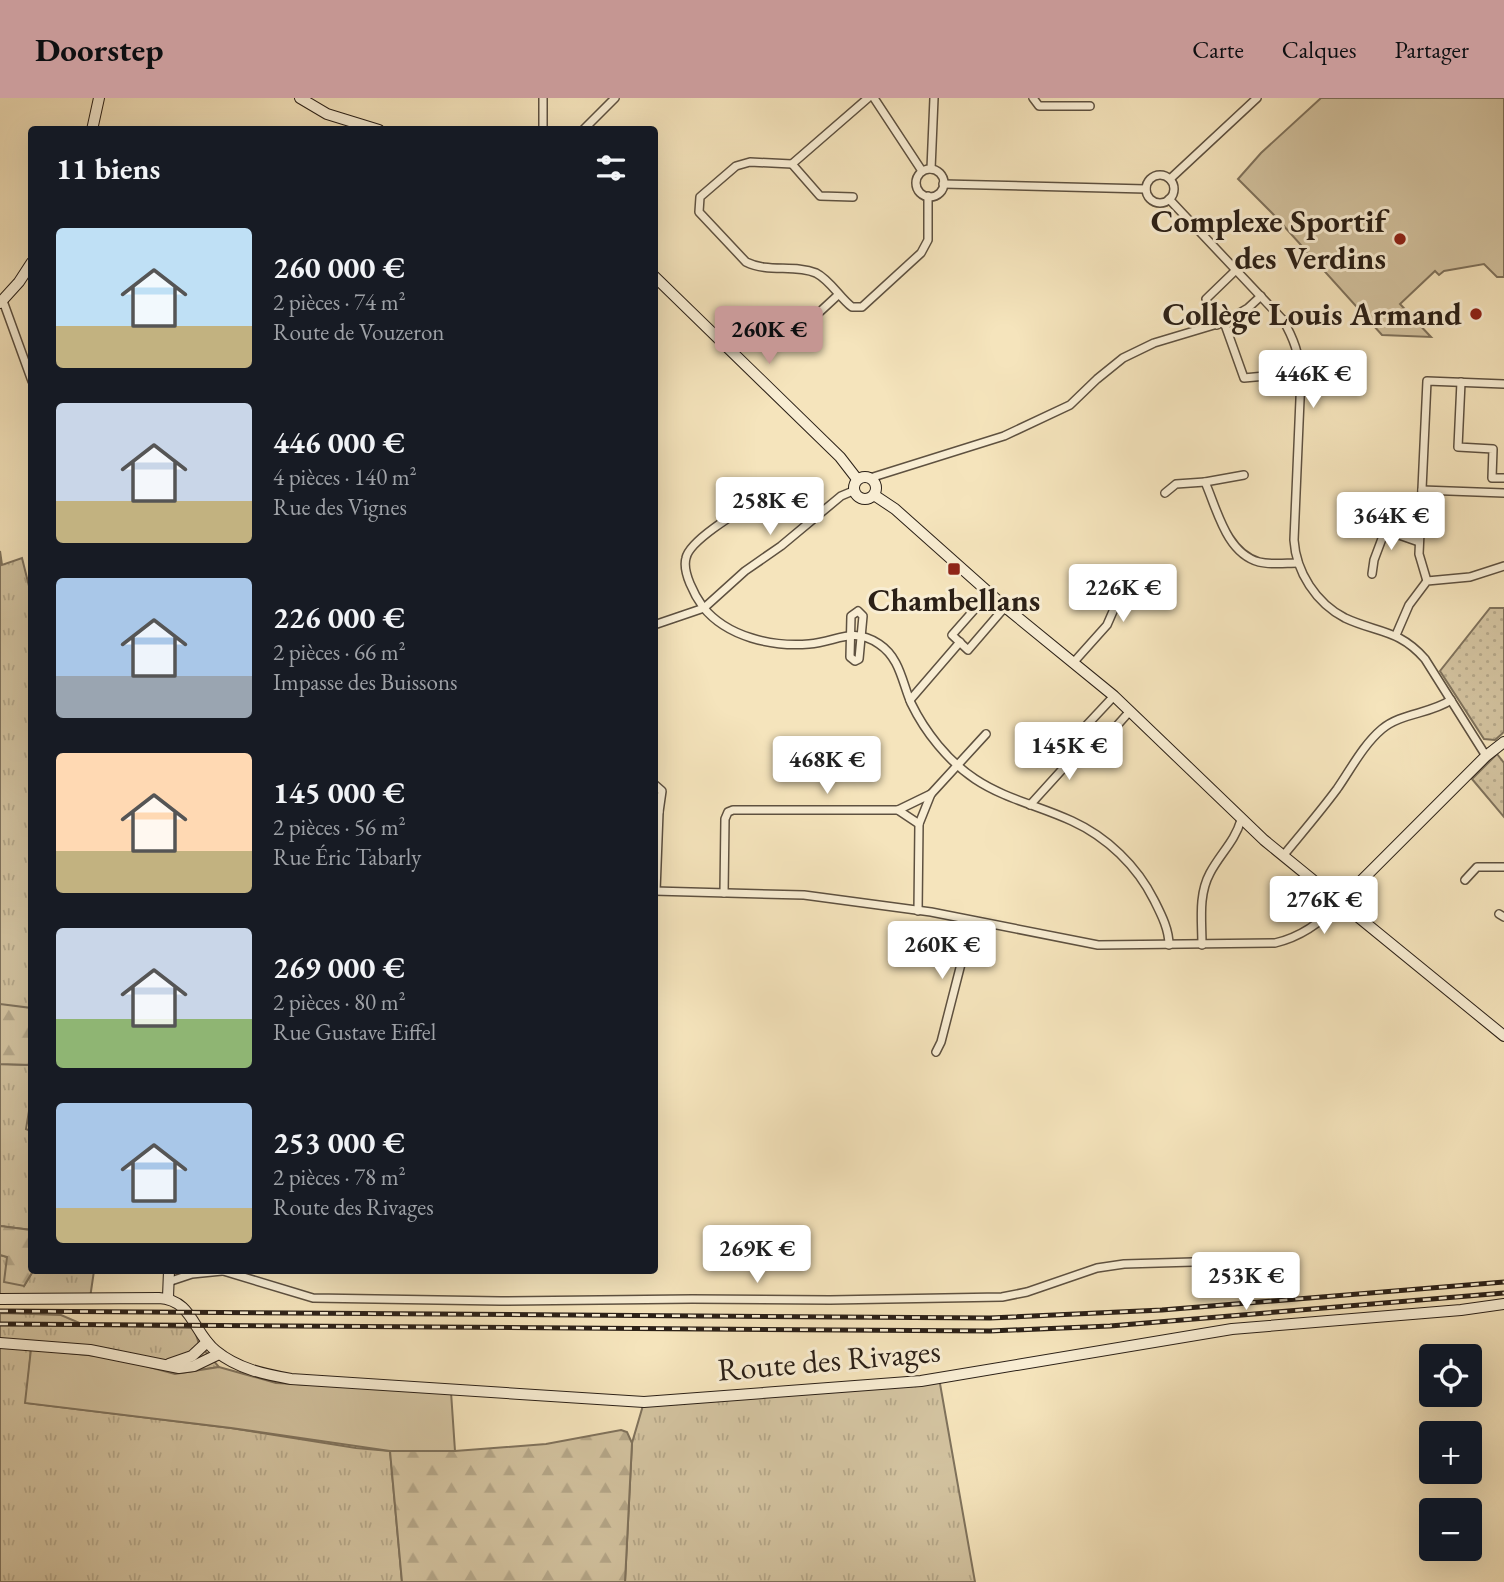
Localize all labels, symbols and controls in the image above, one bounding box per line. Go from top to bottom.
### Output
text: Doorstep [35,28,163,71]
text: Carte [1192,34,1244,65]
text: Calques [1282,34,1356,65]
text: Partager [1394,34,1469,65]
text: 11 biens [56,149,160,188]
icon: filters [592,149,630,187]
place label: Complexe Sportif des Verdins [1151,200,1389,279]
marker: Complexe Sportif des Verdins [1392,231,1408,247]
text: 260 000 € [273,248,405,287]
icon: home [112,256,196,340]
text: 2 pièces · 74 m² [273,287,406,317]
place label: Collège Louis Armand [1162,293,1462,335]
pin: 260K € [712,306,826,366]
marker: Collège Louis Armand [1468,306,1484,322]
text: 260K € [731,314,807,344]
text: Route de Vouzeron [273,317,444,347]
pin: 446K € [1256,350,1370,410]
text: 446K € [1275,358,1351,388]
text: 446 000 € [273,423,405,462]
icon: home [112,431,196,515]
text: 4 pièces · 140 m² [273,462,417,492]
pin: 258K € [713,478,827,537]
text: 258K € [732,485,808,515]
text: Rue des Vignes [273,492,407,522]
pin: 364K € [1334,492,1448,552]
text: 364K € [1353,500,1429,530]
marker: Chambellans [946,561,962,577]
pin: 226K € [1066,564,1180,624]
text: 226K € [1085,572,1161,602]
place label: Chambellans [868,579,1040,621]
text: 226 000 € [273,598,405,637]
icon: home [112,606,196,690]
text: 2 pièces · 66 m² [273,637,406,667]
text: Impasse des Buissons [273,667,458,697]
pin: 145K € [1012,722,1126,782]
text: 145K € [1031,730,1107,760]
pin: 468K € [770,736,884,796]
text: 468K € [789,744,865,774]
text: 145 000 € [273,773,405,812]
icon: home [112,781,196,865]
text: 2 pièces · 56 m² [273,812,406,842]
text: Rue Éric Tabarly [273,842,421,872]
pin: 276K € [1267,876,1381,936]
text: 276K € [1286,884,1362,914]
pin: 260K € [885,922,999,981]
text: 260K € [904,929,980,959]
text: 269 000 € [273,948,405,987]
icon: home [112,956,196,1040]
text: 2 pièces · 80 m² [273,987,406,1017]
text: Rue Gustave Eiffel [273,1017,436,1047]
text: 253 000 € [273,1123,405,1162]
icon: home [112,1131,196,1215]
text: 2 pièces · 78 m² [273,1162,406,1192]
text: Route des Rivages [273,1192,434,1222]
pin: 269K € [700,1226,814,1285]
text: 269K € [719,1233,795,1263]
pin: 253K € [1189,1252,1303,1312]
text: 253K € [1208,1260,1284,1290]
street label: Route des Rivages [716,1329,942,1391]
map controls [1419,1344,1482,1561]
button: locate [1419,1344,1482,1407]
button: + [1419,1421,1482,1484]
button: − [1419,1498,1482,1561]

